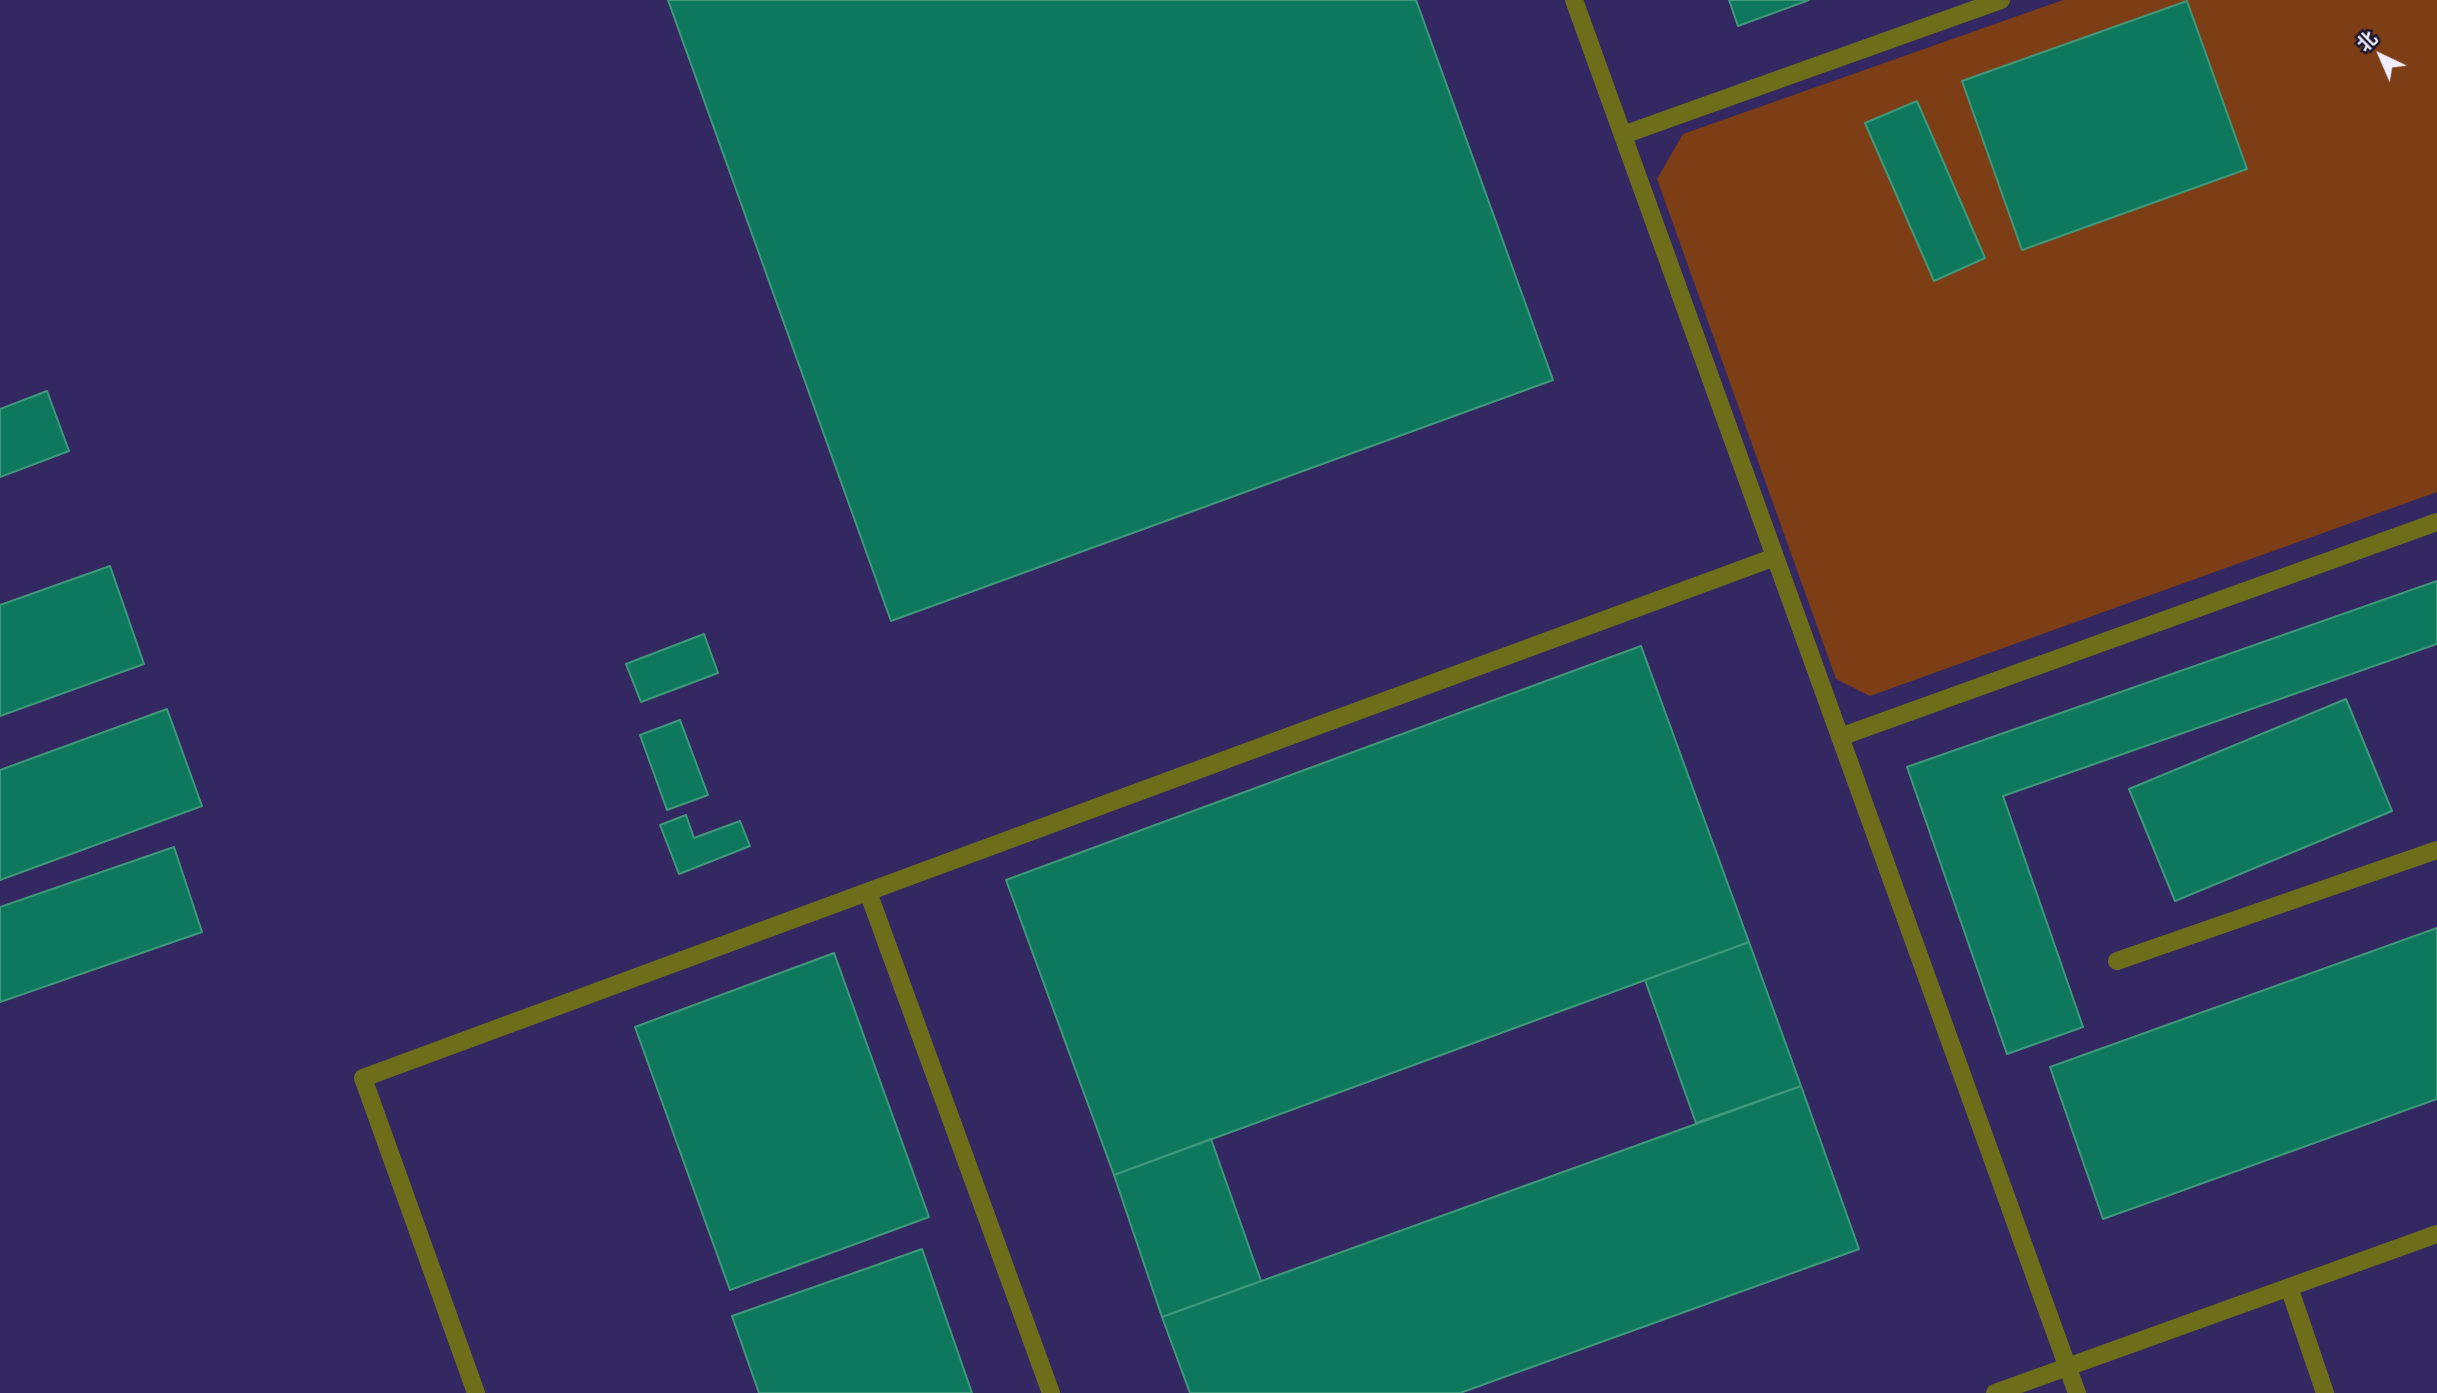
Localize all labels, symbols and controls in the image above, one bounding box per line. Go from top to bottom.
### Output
north arrow [2346,21,2416,91]
text: 北 [2351,26,2381,55]

